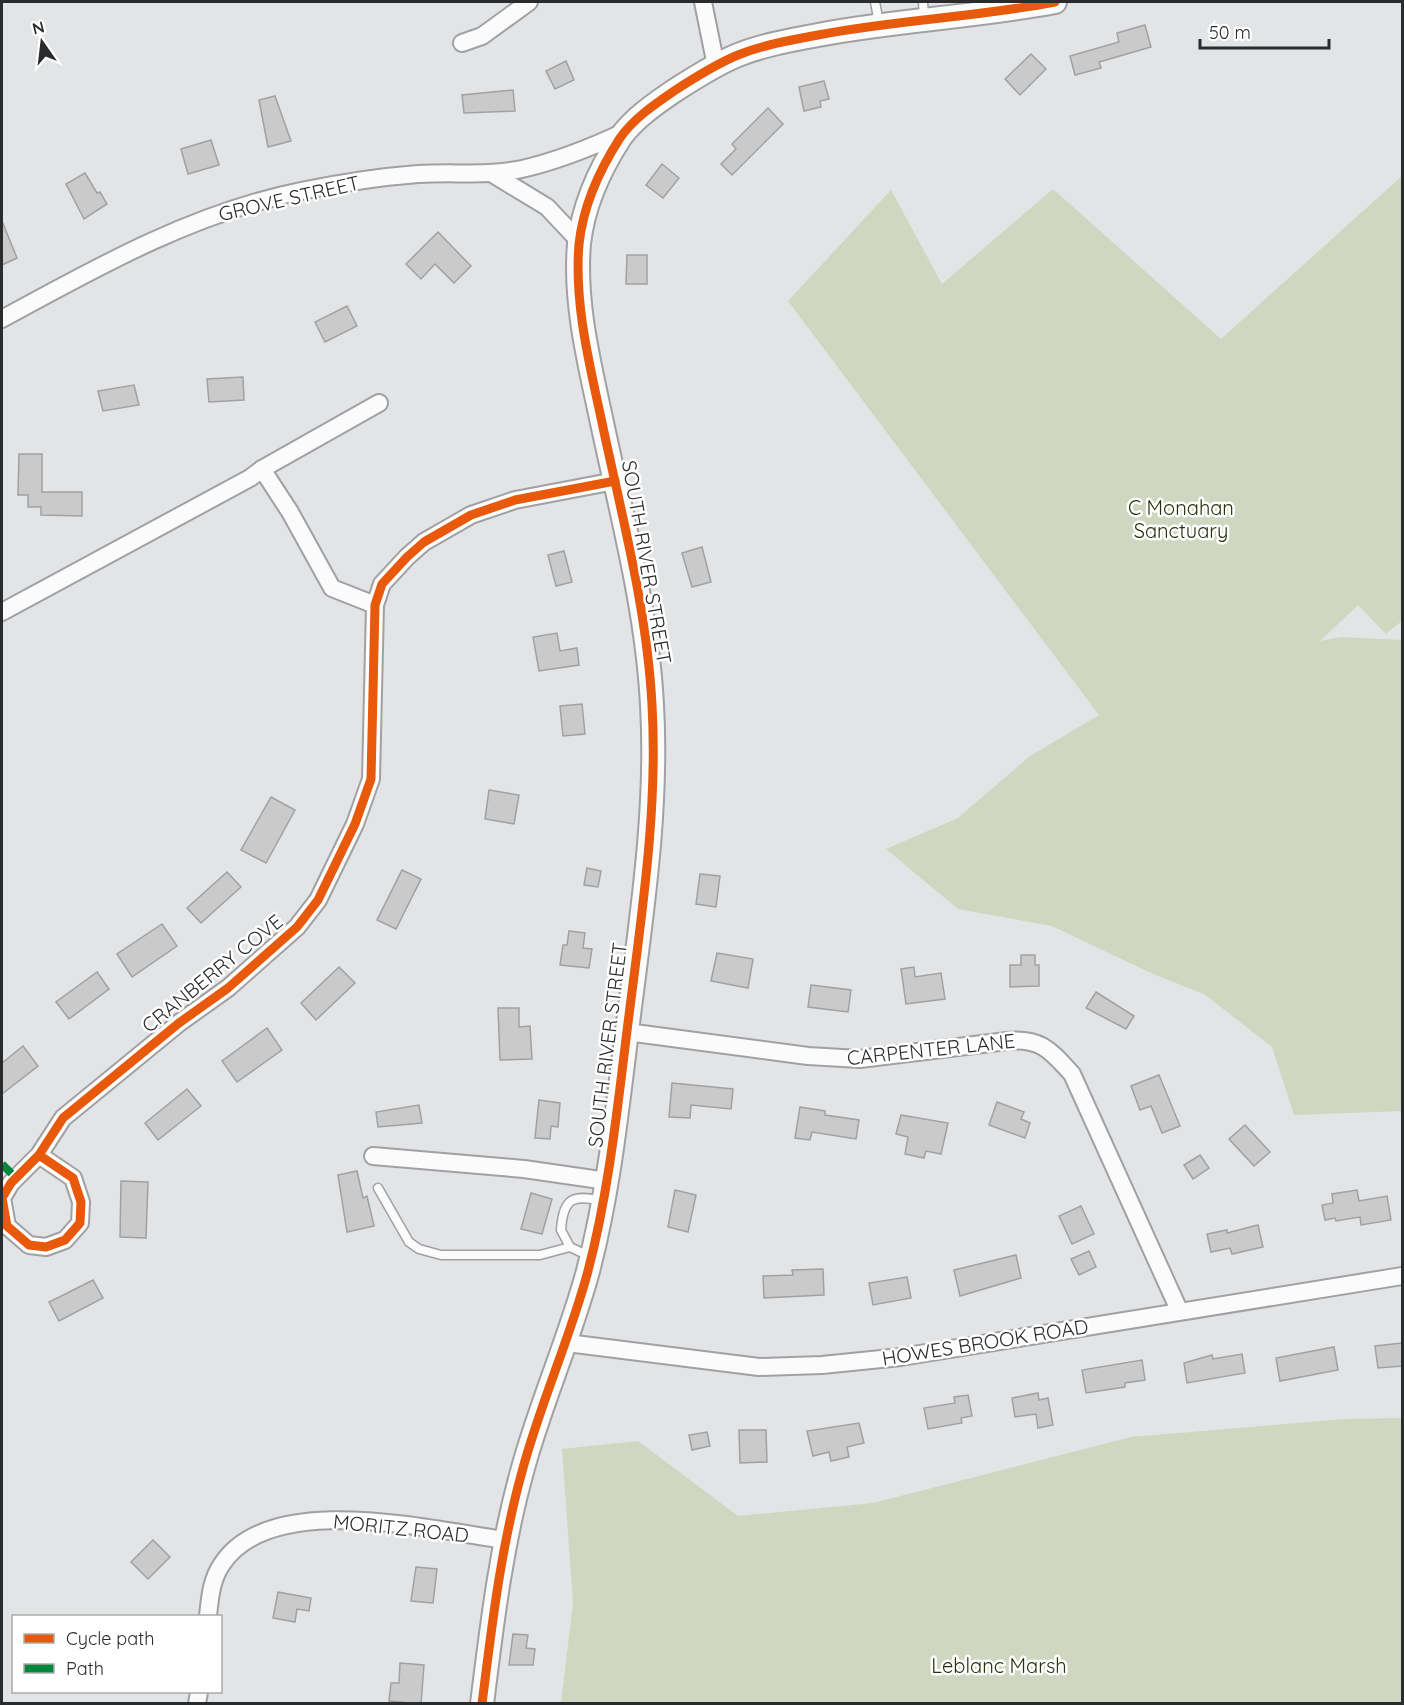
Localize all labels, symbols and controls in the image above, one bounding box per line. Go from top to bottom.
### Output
north arrow [12,12,72,72]
scale bar [1200,12,1329,50]
text: N [30,16,46,39]
text: 50 m [1209,21,1251,44]
street label: GROVE STREET [216,170,362,226]
street label: SOUTH RIVER STREET [617,458,677,666]
park label: C Monahan Sanctuary [1128,495,1234,543]
street label: CRANBERRY COVE [136,908,288,1038]
street label: SOUTH RIVER STREET [582,941,632,1149]
street label: CARPENTER LANE [846,1028,1016,1070]
street label: HOWES BROOK ROAD [880,1313,1090,1371]
street label: MORITZ ROAD [332,1508,470,1548]
legend [12,1615,222,1693]
text: Cycle path [66,1627,154,1650]
park label: Leblanc Marsh [931,1653,1067,1678]
text: Path [66,1657,104,1680]

